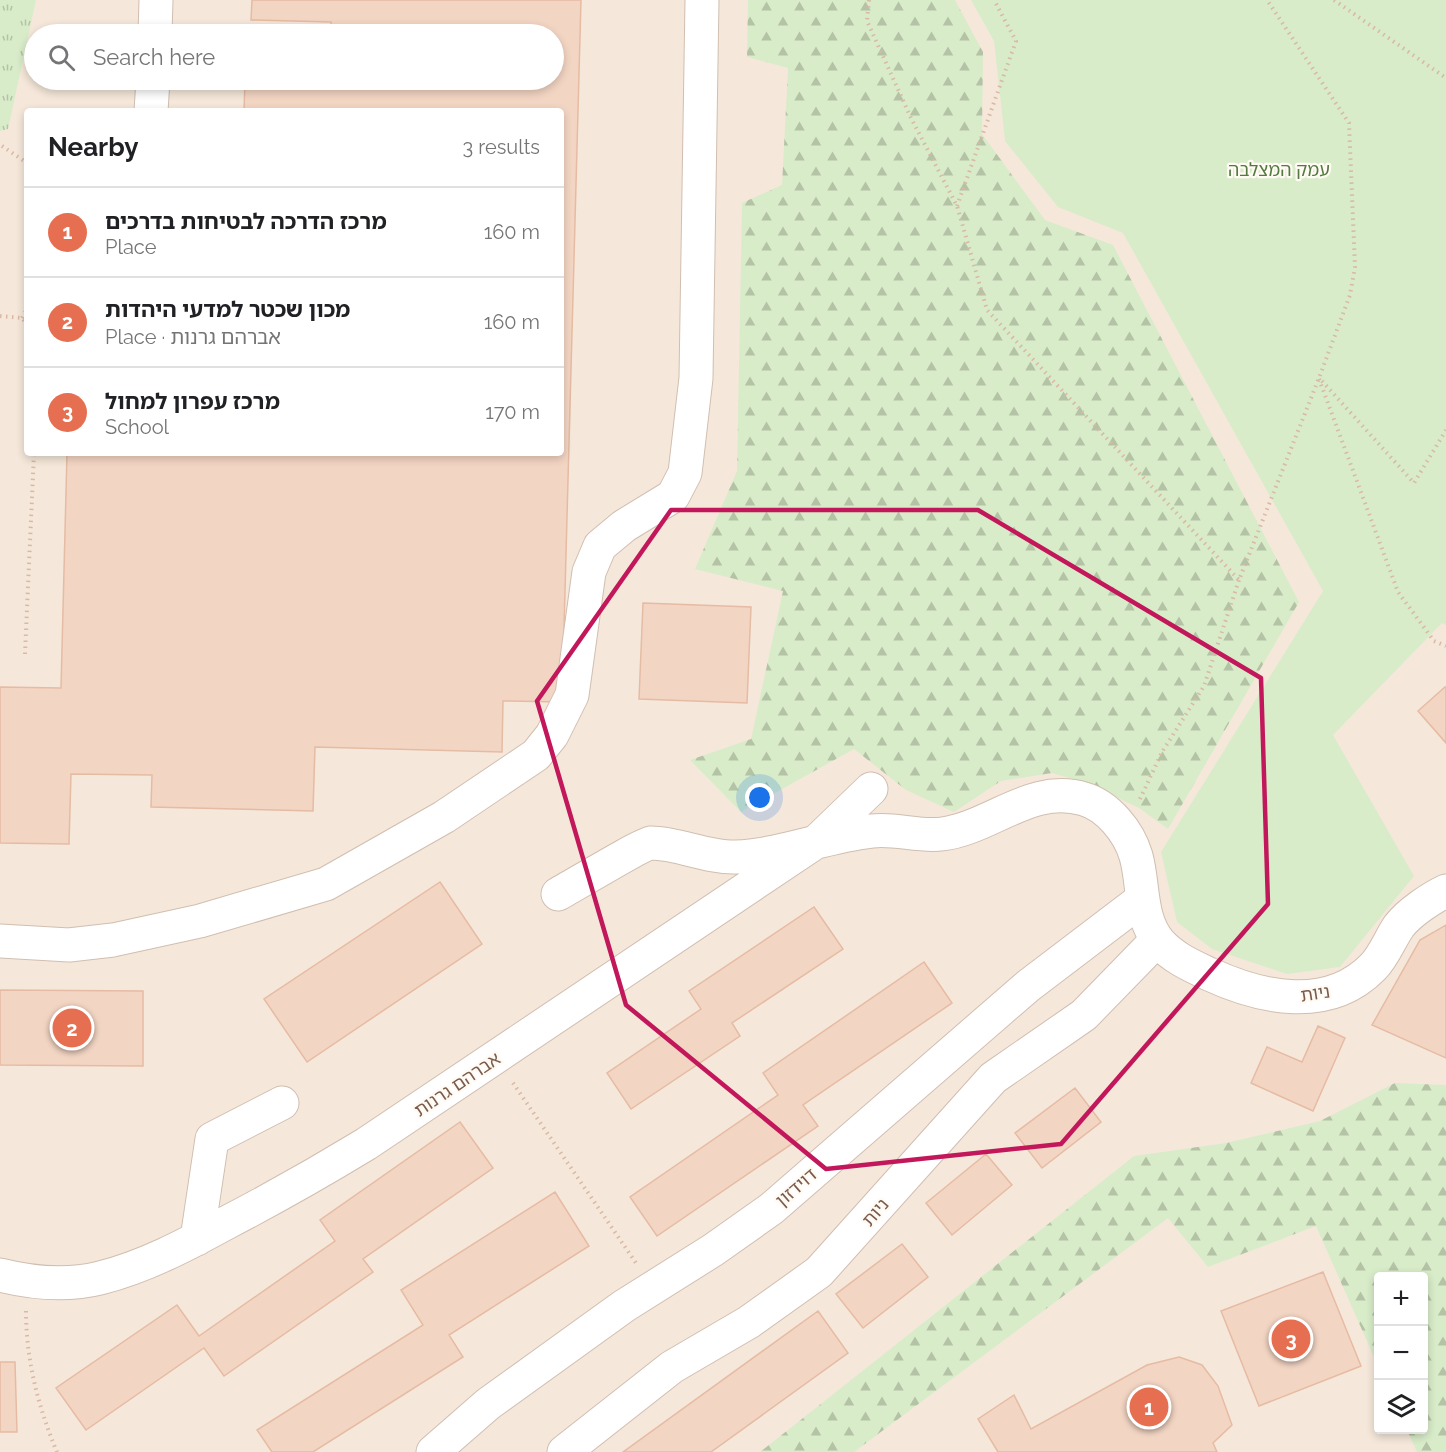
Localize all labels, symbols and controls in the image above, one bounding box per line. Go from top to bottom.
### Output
search box [24,24,564,90]
icon: search [45,41,78,74]
text: Search here [93,44,215,70]
text: Nearby [48,132,138,162]
text: 3 results [462,135,540,159]
park label: עמק המצלבה [1228,159,1330,180]
text: מרכז הדרכה לבטיחות בדרכים [105,208,387,234]
text: 1 [63,220,72,244]
text: 160 m [484,220,540,244]
text: Place [105,235,156,259]
text: מכון שכטר למדעי היהדות [105,296,350,322]
text: 2 [62,310,73,334]
text: 160 m [484,310,540,334]
text: Place · אברהם גרנות [105,325,281,349]
text: מרכז עפרון למחול [105,388,280,414]
text: 3 [62,400,73,424]
text: 170 m [485,400,540,424]
text: School [105,415,169,439]
your location [745,783,774,812]
street label: ניות [1299,980,1331,1006]
pin: 2 [52,1006,92,1050]
street label: אברהם גרנות [410,1047,504,1121]
street label: דוידזון [771,1163,821,1211]
street label: ניות [857,1194,893,1230]
map controls [1374,1272,1428,1434]
button: + [1374,1272,1428,1326]
pin: 3 [1272,1316,1310,1362]
button: − [1374,1326,1428,1380]
button: layers [1374,1380,1428,1434]
pin: 1 [1130,1384,1168,1430]

